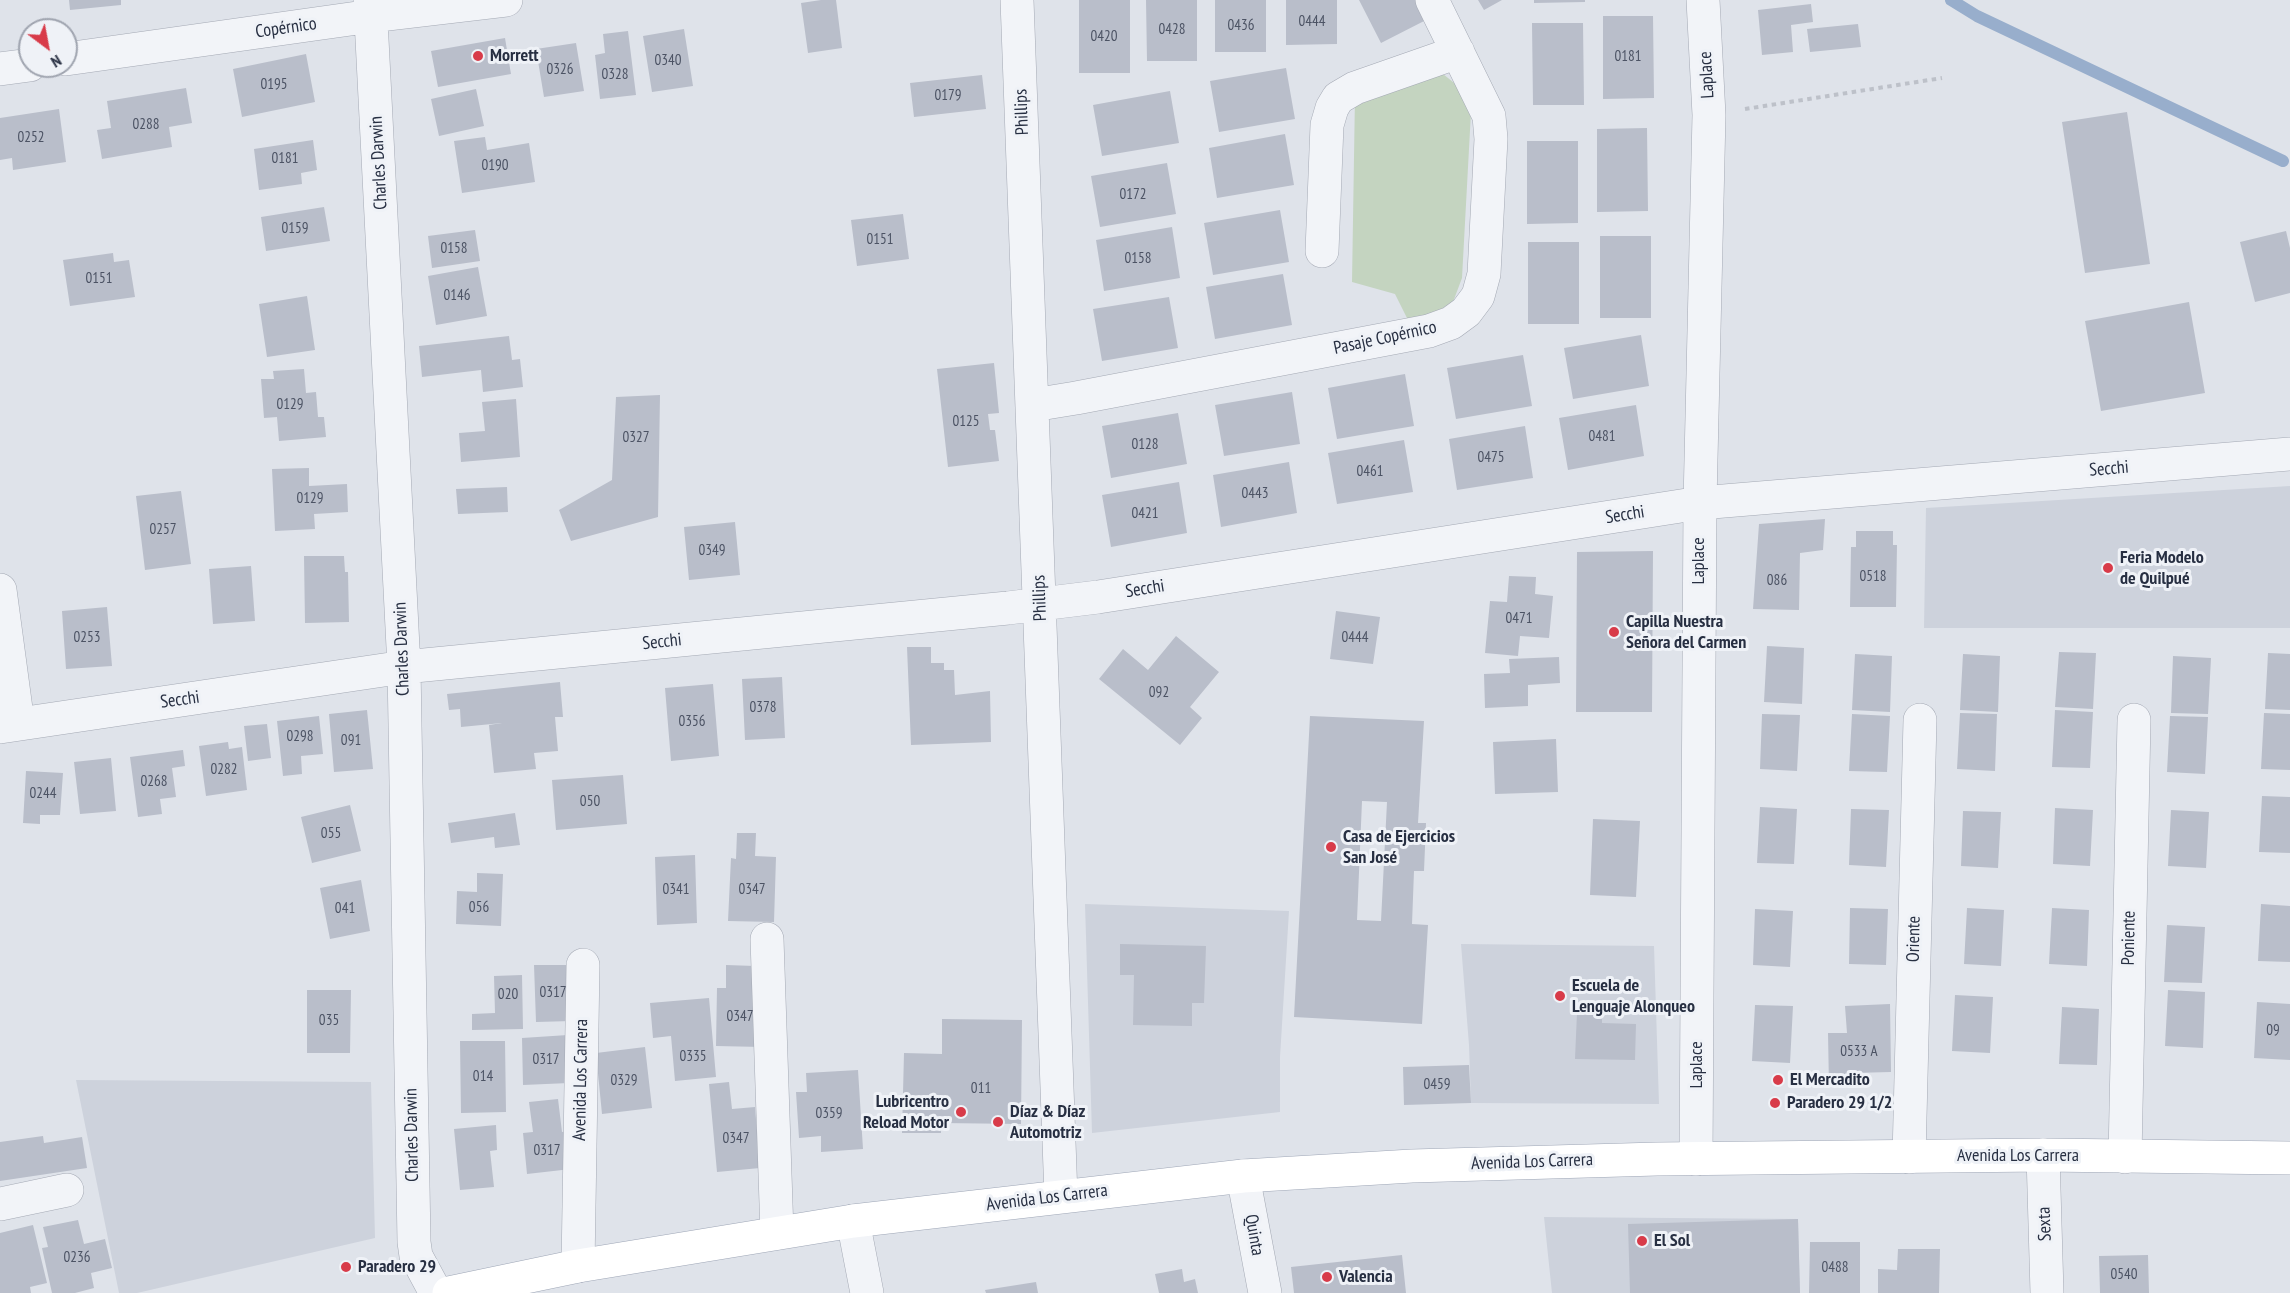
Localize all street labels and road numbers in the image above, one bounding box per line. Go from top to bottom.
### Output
street label: Copérnico [254,13,318,43]
street label: Laplace [1695,51,1719,99]
street label: Phillips [1010,89,1034,135]
street label: Charles Darwin [366,116,392,210]
street label: Pasaje Copérnico [1332,317,1438,359]
street label: Secchi [2088,457,2130,481]
street label: Secchi [1604,501,1646,529]
street label: Laplace [1688,537,1710,585]
street label: Phillips [1028,575,1052,621]
street label: Secchi [1124,575,1166,603]
street label: Charles Darwin [390,602,414,696]
street label: Secchi [641,629,683,655]
street label: Secchi [159,687,201,713]
street label: Poniente [2118,910,2140,966]
street label: Oriente [1903,916,1925,962]
street label: Avenida Los Carrera [569,1019,593,1141]
street label: Laplace [1686,1041,1708,1089]
street label: Charles Darwin [400,1088,424,1182]
street label: Avenida Los Carrera [1957,1145,2079,1167]
street label: Avenida Los Carrera [1471,1149,1593,1175]
street label: Avenida Los Carrera [985,1180,1109,1216]
street label: Sexta [2034,1206,2056,1242]
street label: Quinta [1240,1213,1268,1257]

